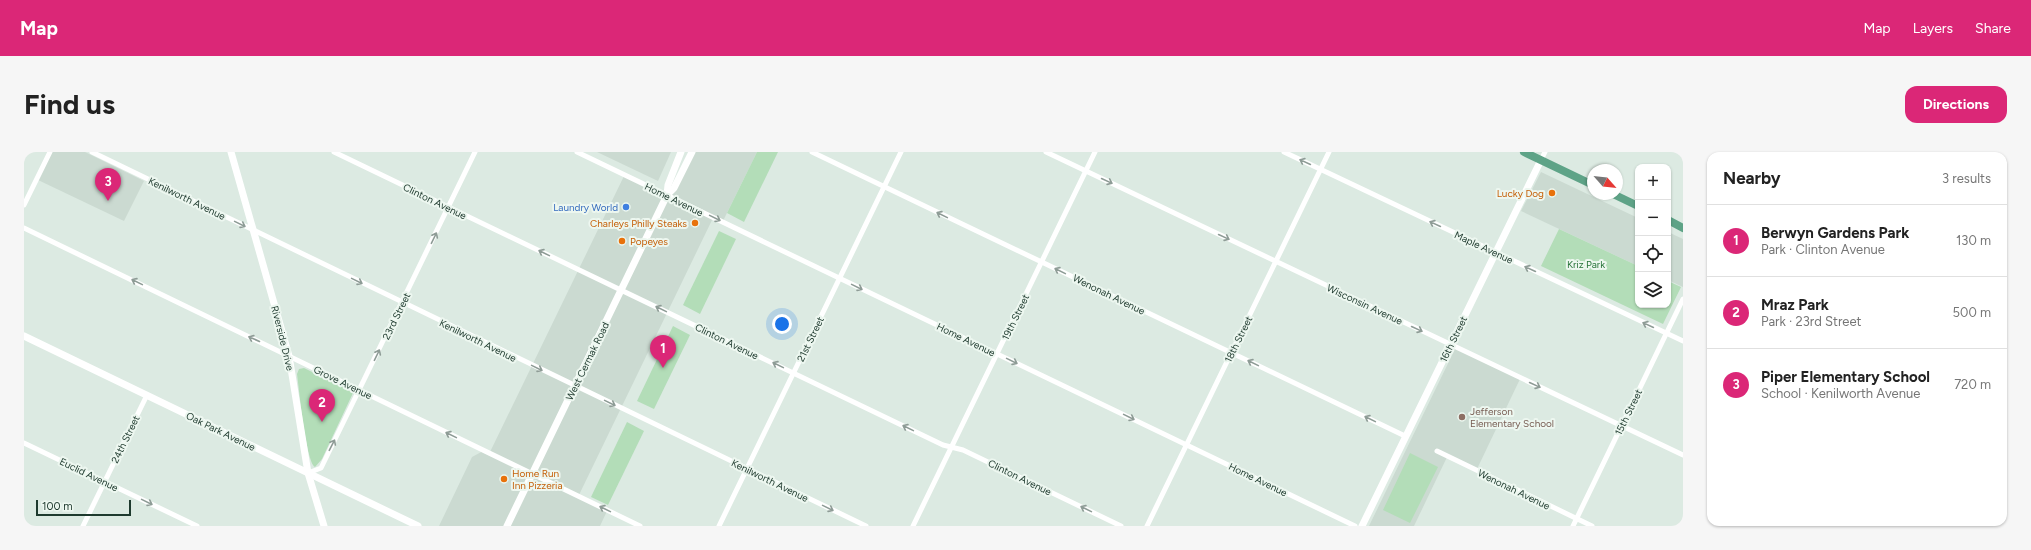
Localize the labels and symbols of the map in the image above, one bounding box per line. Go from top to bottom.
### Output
one-way arrow [1299,158,1311,165]
north arrow [1587,164,1623,200]
pin: 3 [95,168,121,201]
street label: Kenilworth Avenue [146,174,228,223]
one-way arrow [1101,178,1113,185]
street label: Home Avenue [642,180,706,219]
street label: Clinton Avenue [401,181,469,223]
place label: Lucky Dog [1497,187,1544,200]
marker: Lucky Dog [1547,188,1557,198]
place label: Laundry World [553,201,618,214]
marker: Laundry World [621,202,631,212]
one-way arrow [937,210,949,218]
one-way arrow [708,215,720,222]
place label: Charleys Philly Steaks [590,217,687,230]
marker: Charleys Philly Steaks [690,218,700,228]
one-way arrow [1429,220,1441,227]
one-way arrow [234,221,246,228]
street label: Maple Avenue [1452,228,1516,267]
one-way arrow [431,233,438,245]
one-way arrow [1218,234,1230,241]
place label: Popeyes [630,235,668,248]
marker: Popeyes [617,236,627,246]
one-way arrow [538,249,550,256]
park label: Kriz Park [1567,258,1605,271]
one-way arrow [1525,265,1537,272]
one-way arrow [1054,267,1066,274]
street label: Wenonah Avenue [1071,271,1147,318]
one-way arrow [131,278,143,286]
one-way arrow [351,278,363,285]
street label: Wisconsin Avenue [1325,281,1405,328]
one-way arrow [851,284,863,291]
street label: 23rd Street [379,290,414,342]
street label: 19th Street [999,292,1032,342]
street label: Riverside Drive [268,304,297,372]
one-way arrow [655,305,667,312]
your location [772,314,792,334]
street label: 21st Street [794,314,827,364]
street label: 18th Street [1222,314,1255,365]
street label: 16th Street [1437,314,1470,364]
street label: Kenilworth Avenue [437,316,519,365]
street label: West Cermak Road [563,320,612,403]
street label: Home Avenue [934,320,998,359]
street label: Clinton Avenue [693,321,761,363]
one-way arrow [1642,321,1654,328]
one-way arrow [1411,326,1423,333]
one-way arrow [249,335,261,342]
pin: 1 [650,335,676,368]
one-way arrow [374,350,381,362]
one-way arrow [1006,358,1018,365]
one-way arrow [1247,359,1259,366]
one-way arrow [772,361,784,368]
street label: Grove Avenue [311,363,375,402]
one-way arrow [531,365,543,372]
one-way arrow [1528,382,1540,389]
street label: 15th Street [1612,387,1645,437]
pin: 2 [309,389,335,422]
one-way arrow [604,400,616,407]
place label: Jefferson Elementary School [1470,405,1554,430]
street label: Oak Park Avenue [184,409,258,454]
marker: Jefferson Elementary School [1457,412,1467,422]
street label: 24th Street [108,413,143,465]
one-way arrow [1123,414,1135,421]
one-way arrow [1364,415,1376,422]
one-way arrow [902,424,914,431]
one-way arrow [446,431,458,438]
one-way arrow [329,439,337,451]
street label: Euclid Avenue [57,455,121,494]
street label: Kenilworth Avenue [729,456,811,505]
street label: Clinton Avenue [986,457,1054,499]
street label: Home Avenue [1226,460,1290,499]
street label: Wenonah Avenue [1476,466,1552,513]
place label: Home Run Inn Pizzeria [512,467,563,492]
marker: Home Run Inn Pizzeria [499,474,509,484]
scale bar [36,498,131,517]
one-way arrow [141,499,153,506]
one-way arrow [600,505,612,512]
one-way arrow [822,505,834,512]
one-way arrow [1080,505,1092,512]

